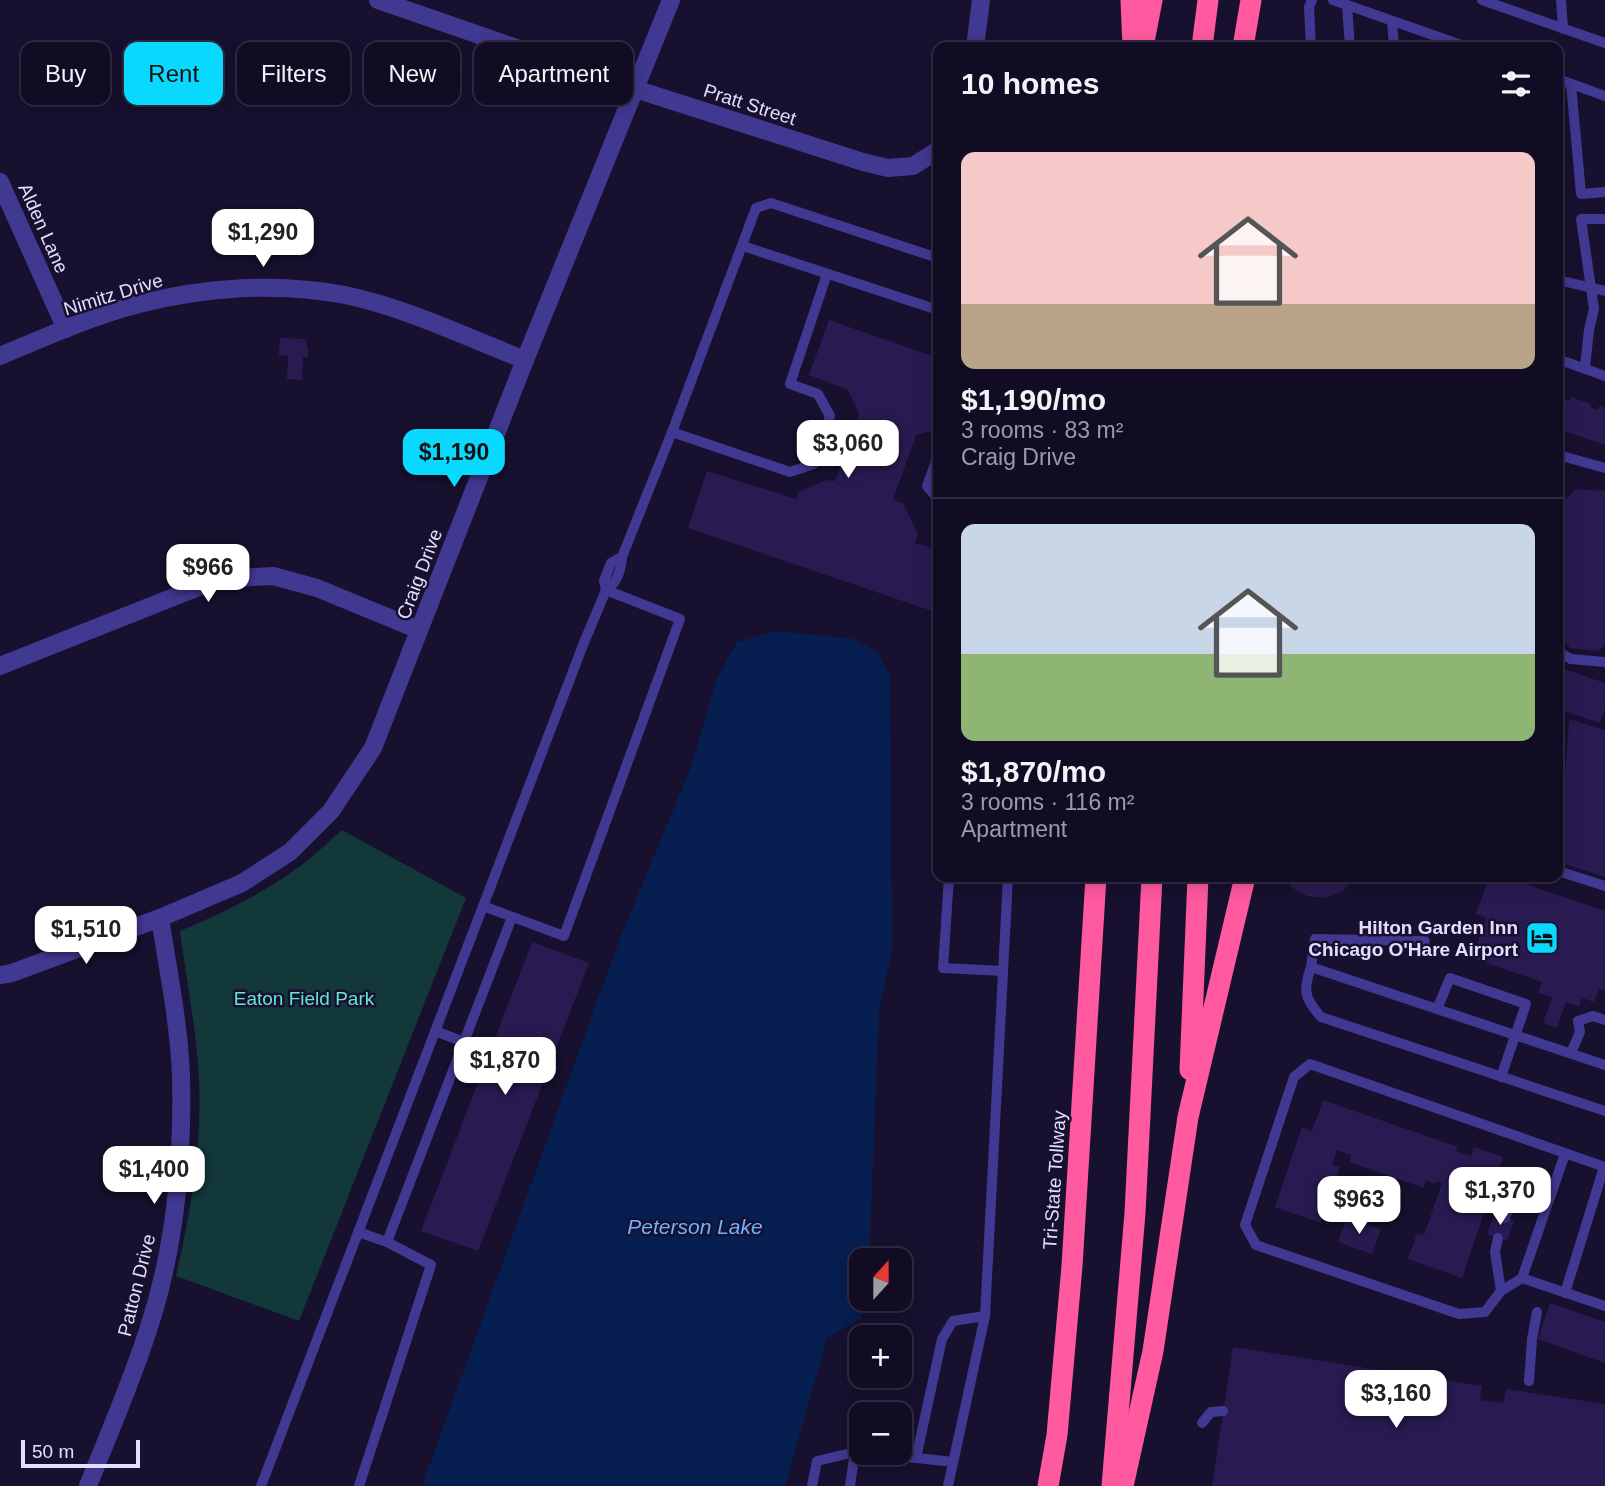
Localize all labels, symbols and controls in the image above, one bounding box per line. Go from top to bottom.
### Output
chip: Buy [21,42,110,105]
chip: Rent [124,42,223,105]
chip: Filters [237,42,350,105]
chip: New [364,42,460,105]
chip: Apartment [474,42,633,105]
icon: filters [1497,65,1535,103]
text: 10 homes [961,67,1099,100]
street label: Pratt Street [701,80,799,130]
street label: Alden Lane [14,180,73,276]
icon: home [1185,198,1311,324]
pin: $1,290 [206,210,320,269]
text: $1,290 [228,219,298,245]
street label: Nimitz Drive [61,269,165,319]
text: $1,190/mo [961,383,1106,416]
text: 3 rooms · 83 m² [961,417,1123,443]
pin: $3,060 [791,420,905,480]
pin: $1,190 [397,430,511,489]
text: $3,060 [813,430,883,456]
text: $1,190 [419,439,489,465]
text: Craig Drive [961,444,1076,470]
street label: Craig Drive [393,526,446,622]
pin: $966 [167,544,249,604]
text: $966 [182,554,234,580]
icon: home [1185,570,1311,696]
text: $1,870/mo [961,755,1106,788]
text: 3 rooms · 116 m² [961,789,1134,815]
text: Apartment [961,816,1067,842]
pin: $1,510 [29,906,143,966]
text: $1,510 [51,916,121,942]
place label: Hilton Garden Inn Chicago O'Hare Airport [1308,917,1519,960]
hotel icon: Hilton Garden Inn Chicago O'Hare Airport [1523,919,1561,957]
park label: Eaton Field Park [234,988,375,1009]
pin: $1,870 [448,1038,562,1097]
text: $1,870 [470,1047,540,1073]
street label: Tri-State Tollway [1039,1109,1070,1250]
pin: $1,400 [97,1146,211,1206]
text: $1,400 [119,1156,189,1182]
pin: $1,370 [1443,1168,1557,1227]
pin: $963 [1318,1176,1400,1236]
text: $1,370 [1465,1177,1535,1203]
text: $963 [1333,1186,1385,1212]
water label: Peterson Lake [627,1215,763,1238]
street label: Patton Drive [114,1232,159,1338]
north arrow [849,1248,912,1311]
map controls [849,1248,912,1465]
button: + [849,1325,912,1388]
pin: $3,160 [1339,1370,1453,1430]
text: $3,160 [1361,1380,1431,1406]
button: − [849,1402,912,1465]
scale bar [21,1437,140,1469]
text: 50 m [32,1441,74,1462]

